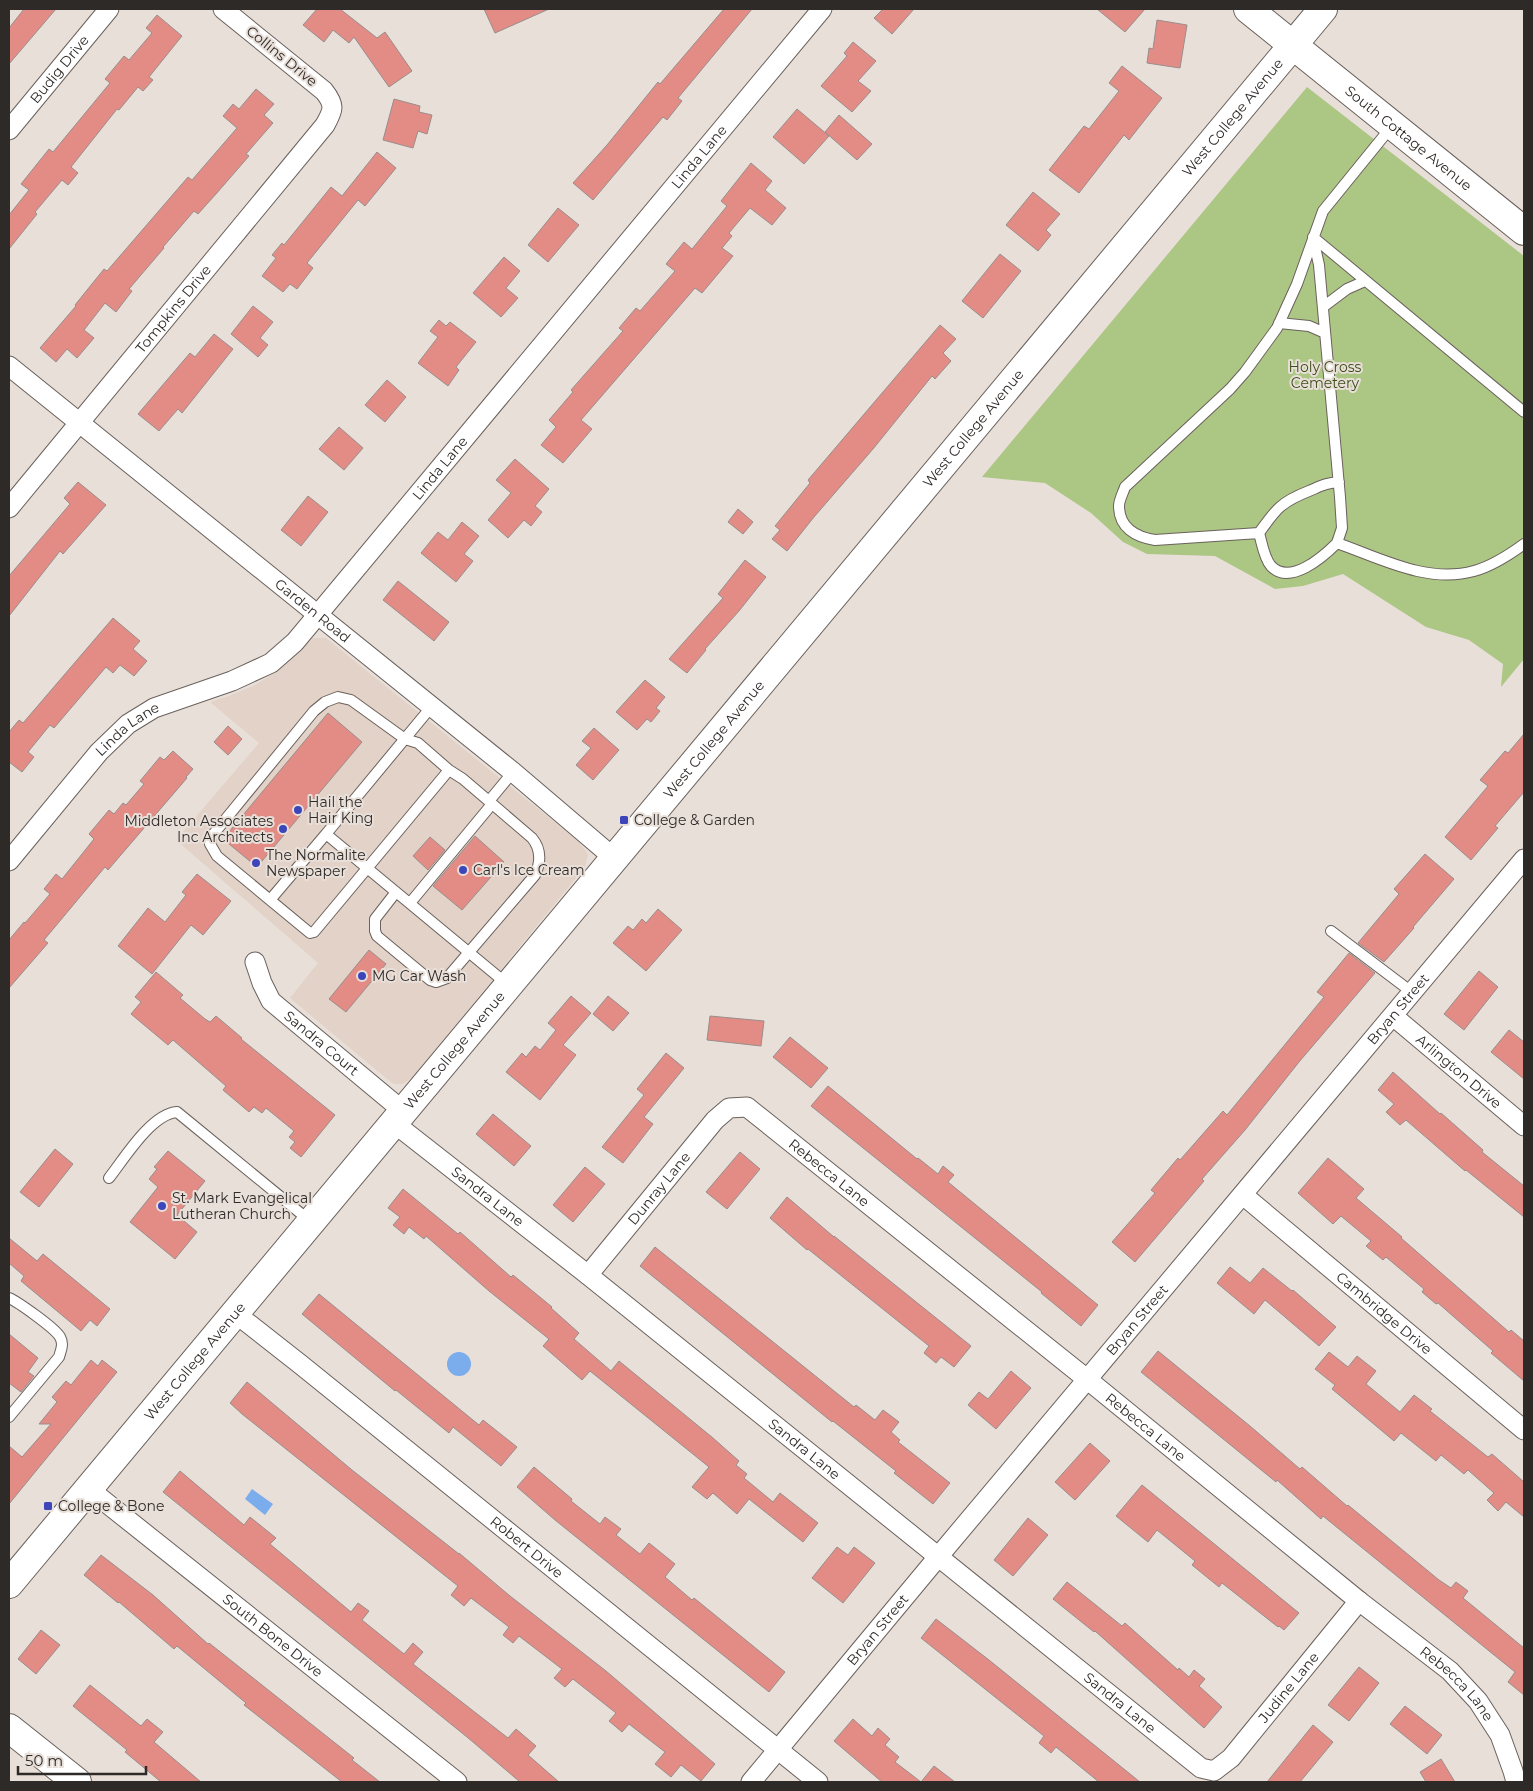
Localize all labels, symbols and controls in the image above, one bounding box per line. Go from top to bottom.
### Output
street label: Collins Drive [243,22,321,90]
street label: Budig Drive [26,31,93,107]
street label: West College Avenue [1178,55,1287,180]
street label: South Cottage Avenue [1341,82,1476,195]
street label: Linda Lane [667,121,731,192]
street label: Tompkins Drive [131,261,215,357]
park label: Holy Cross Cemetery [1289,358,1362,392]
street label: West College Avenue [919,366,1028,491]
street label: Linda Lane [408,432,472,503]
street label: Garden Road [271,575,354,647]
street label: West College Avenue [659,677,768,802]
street label: Linda Lane [91,698,161,760]
place label: Hail the Hair King [308,793,373,827]
marker: Hail the Hair King [292,804,304,816]
place label: College & Garden [634,811,755,829]
place label: Middleton Associates Inc Architects [124,812,273,846]
marker: College & Garden [618,814,630,826]
marker: Middleton Associates Inc Architects [277,823,289,835]
place label: The Normalite Newspaper [266,846,366,880]
marker: The Normalite Newspaper [250,857,262,869]
place label: Carl's Ice Cream [473,861,585,879]
marker: Carl's Ice Cream [457,864,469,876]
place label: MG Car Wash [372,967,467,985]
marker: MG Car Wash [356,970,368,982]
street label: Bryan Street [1363,970,1433,1048]
street label: West College Avenue [400,988,509,1113]
street label: Sandra Court [280,1007,363,1080]
street label: Arlington Drive [1412,1030,1505,1112]
street label: Rebecca Lane [785,1135,873,1211]
street label: Dunray Lane [624,1148,694,1229]
street label: Sandra Lane [448,1162,528,1230]
place label: St. Mark Evangelical Lutheran Church [172,1189,312,1223]
marker: St. Mark Evangelical Lutheran Church [156,1200,168,1212]
street label: Cambridge Drive [1332,1268,1436,1358]
street label: Bryan Street [1102,1281,1172,1359]
street label: West College Avenue [140,1299,249,1424]
street label: Rebecca Lane [1102,1389,1190,1465]
street label: Sandra Lane [765,1415,844,1483]
place label: College & Bone [58,1497,164,1515]
marker: College & Bone [42,1500,54,1512]
street label: Robert Drive [487,1512,567,1582]
street label: South Bone Drive [219,1590,327,1681]
street label: Bryan Street [843,1590,913,1669]
street label: Rebecca Lane [1416,1642,1498,1724]
street label: Judine Lane [1254,1648,1323,1727]
street label: Sandra Lane [1080,1668,1160,1737]
scale bar [18,1744,145,1776]
text: 50 m [25,1751,63,1770]

